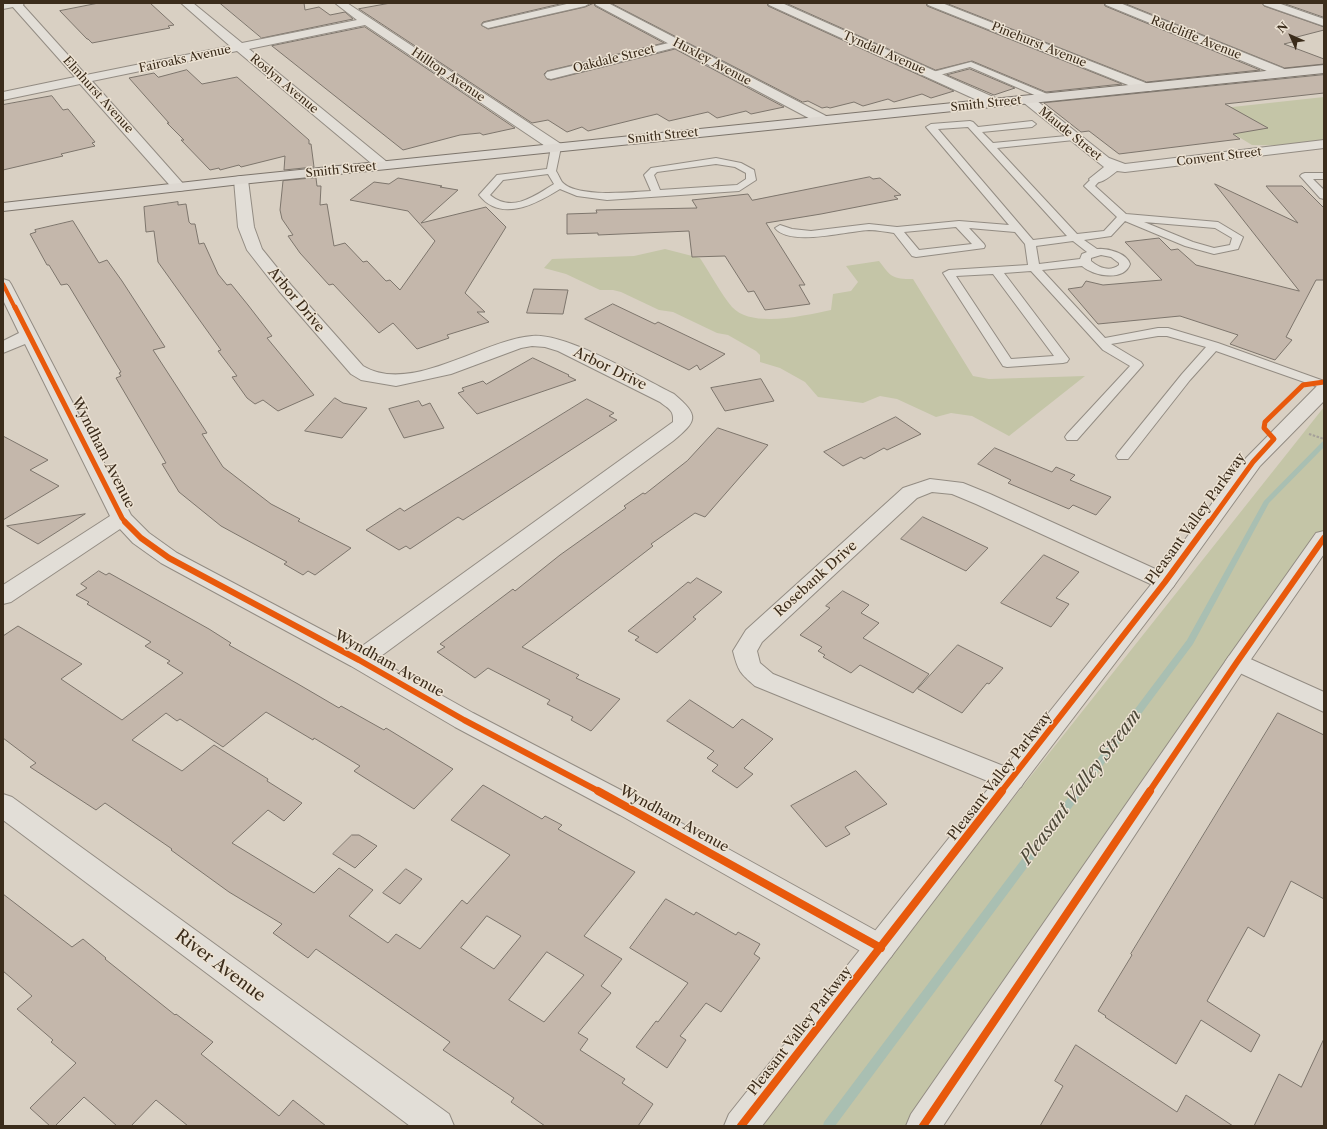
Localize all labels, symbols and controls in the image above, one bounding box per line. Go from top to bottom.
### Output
street label: Radcliffe Avenue [1149,13,1243,63]
north arrow [1271,16,1311,56]
street label: Pinehurst Avenue [989,19,1089,71]
text: N [1274,19,1291,36]
street label: Tyndall Avenue [840,28,928,78]
street label: Huxley Avenue [670,35,754,89]
street label: Fairoaks Avenue [138,42,232,76]
street label: Oakdale Street [572,42,656,76]
street label: Hilltop Avenue [408,45,488,105]
street label: Roslyn Avenue [247,51,321,117]
street label: Elmhurst Avenue [60,54,136,136]
street label: Smith Street [950,93,1022,115]
street label: Maude Street [1036,104,1104,164]
street label: Smith Street [627,125,699,147]
street label: Convent Street [1176,145,1262,169]
street label: Smith Street [305,159,377,181]
street label: Arbor Drive [264,264,328,336]
street label: Arbor Drive [571,344,649,394]
street label: Wyndham Avenue [68,395,138,511]
street label: Pleasant Valley Parkway [1142,450,1250,588]
street label: Rosebank Drive [771,537,861,621]
street label: Wyndham Avenue [331,627,447,701]
water label: Pleasant Valley Stream [1016,705,1146,869]
street label: Pleasant Valley Parkway [944,708,1056,844]
street label: Wyndham Avenue [616,782,732,856]
street label: River Avenue [171,925,269,1007]
street label: Pleasant Valley Parkway [744,963,856,1099]

